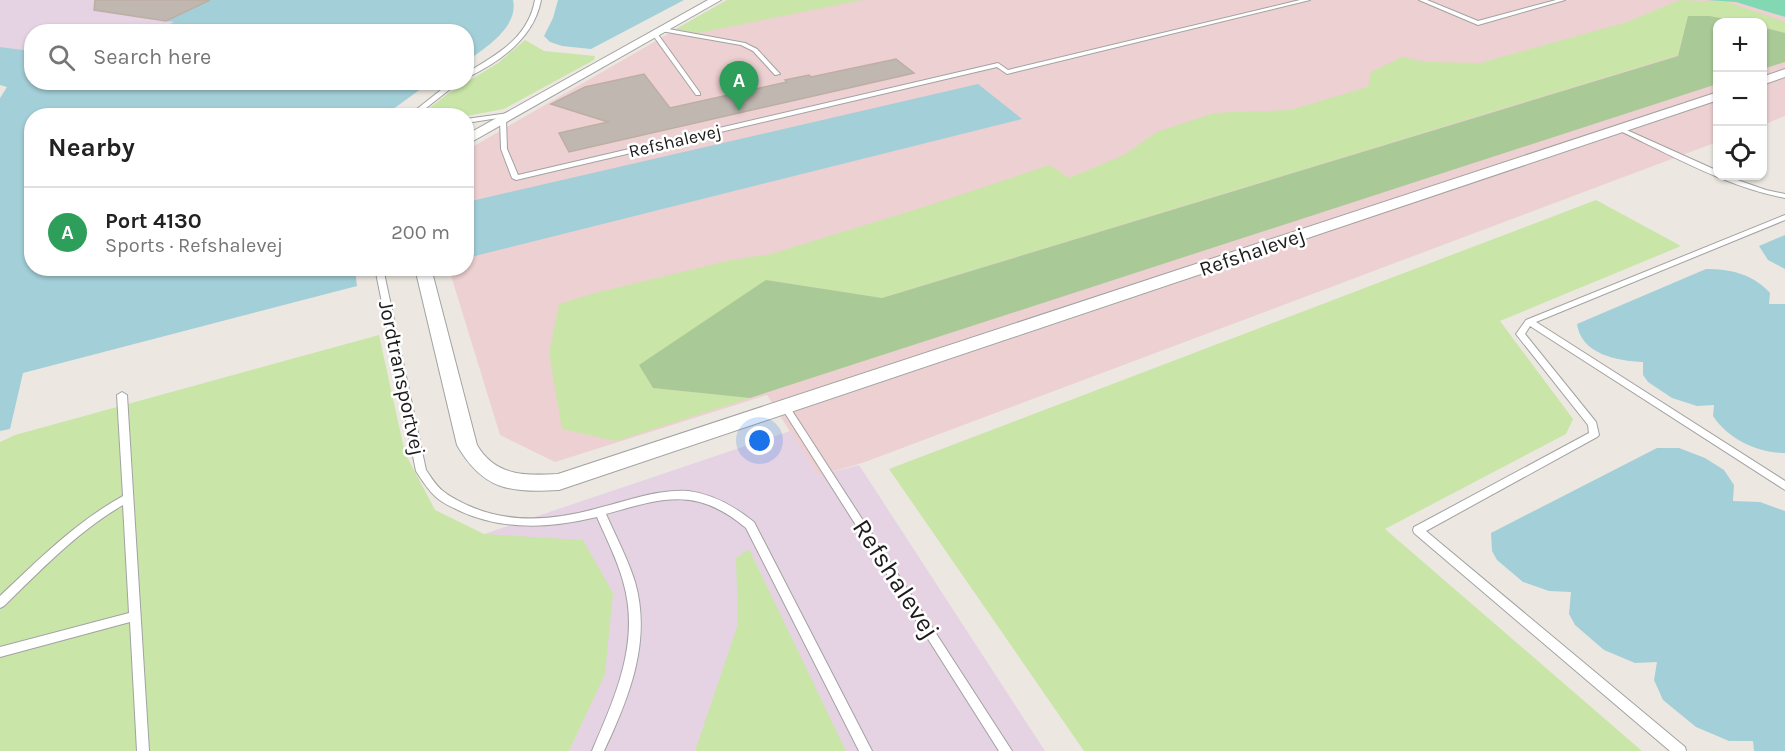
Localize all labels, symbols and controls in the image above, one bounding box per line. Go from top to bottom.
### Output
map controls [1713,18,1767,180]
button: + [1713,18,1767,72]
search box [24,24,474,90]
icon: search [45,41,78,74]
text: Search here [93,44,211,70]
pin: A [720,62,758,111]
button: − [1713,72,1767,126]
street label: Refshalevej [627,120,723,162]
button: locate [1713,126,1767,180]
text: Nearby [48,132,135,163]
text: Port 4130 [105,208,202,234]
text: A [61,221,74,244]
text: 200 m [391,221,450,244]
street label: Refshalevej [1196,223,1308,281]
text: Sports · Refshalevej [105,234,283,257]
street label: Jordtransportvej [374,298,430,458]
your location [745,426,774,455]
street label: Refshalevej [846,513,946,645]

